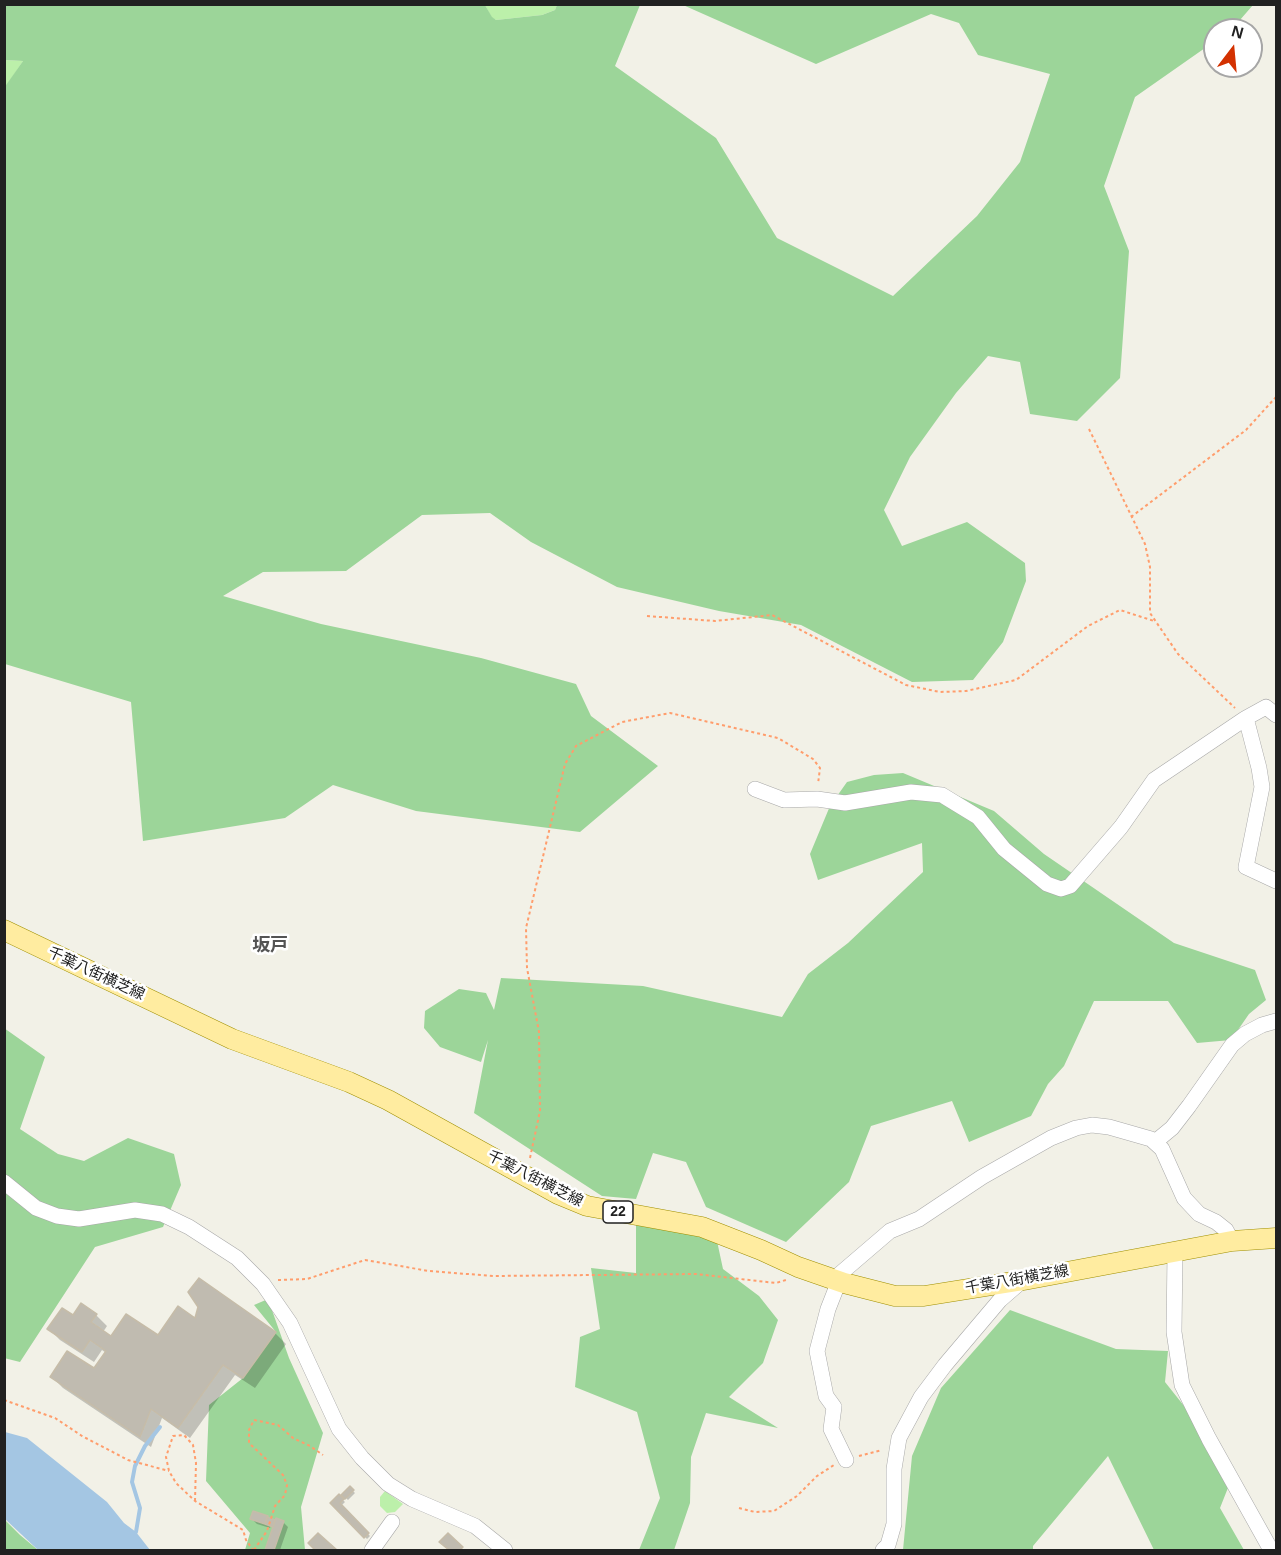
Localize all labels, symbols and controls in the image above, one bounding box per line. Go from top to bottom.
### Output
north arrow [1203,18,1263,78]
text: N [1230,22,1245,42]
district label: 坂戸 [252,935,288,957]
street label: 千葉八街横芝線 [45,944,147,1004]
street label: 千葉八街横芝線 [484,1147,586,1211]
road number: 22 [603,1201,633,1223]
street label: 千葉八街横芝線 [964,1262,1070,1298]

